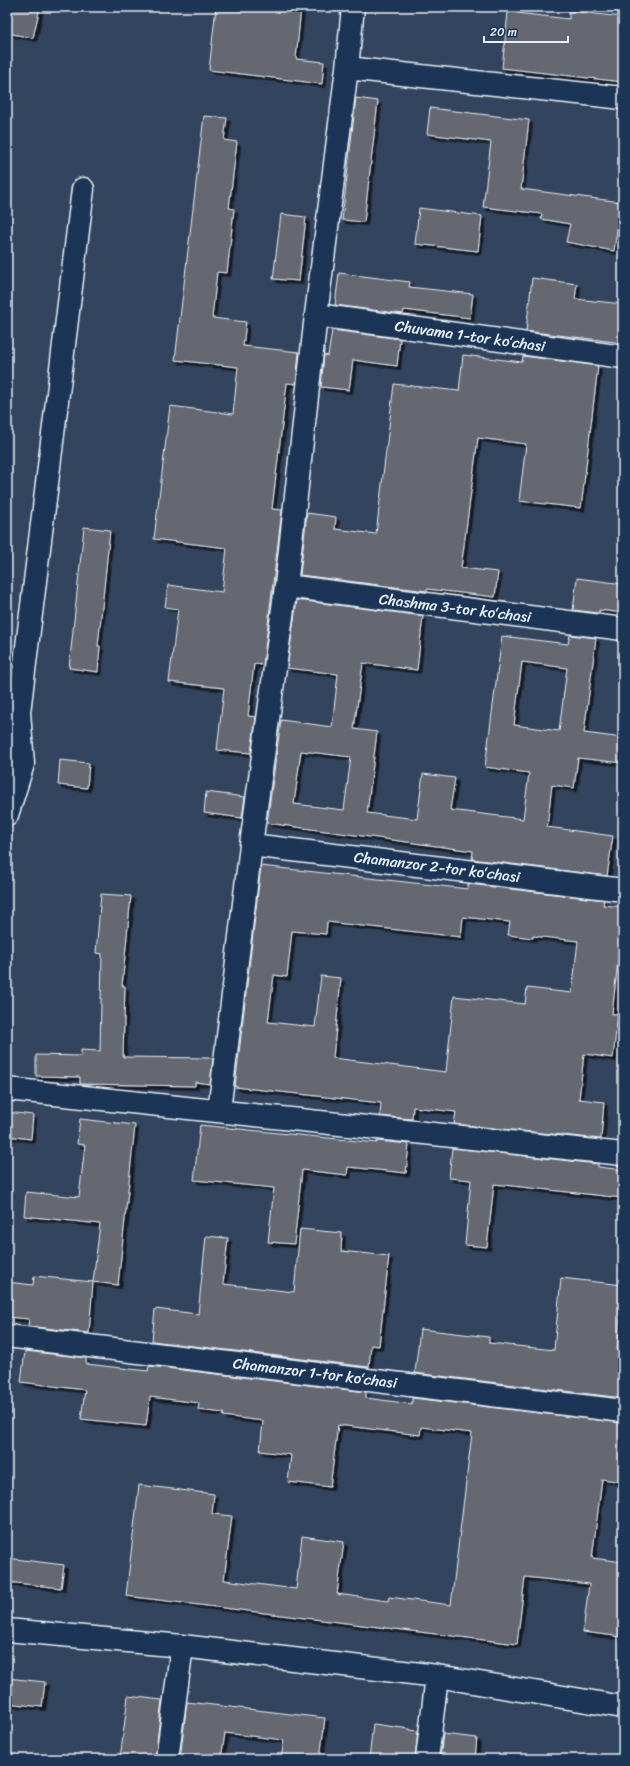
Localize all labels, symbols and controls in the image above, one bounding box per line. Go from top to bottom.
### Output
scale bar [484,18,568,44]
text: 20 m [490,21,517,43]
street label: Chuvama 1-tor koʻchasi [393,313,548,360]
street label: Chashma 3-tor koʻchasi [377,586,533,630]
street label: Chamanzor 2-tor koʻchasi [352,844,522,890]
street label: Chamanzor 1-tor koʻchasi [232,1350,399,1396]

